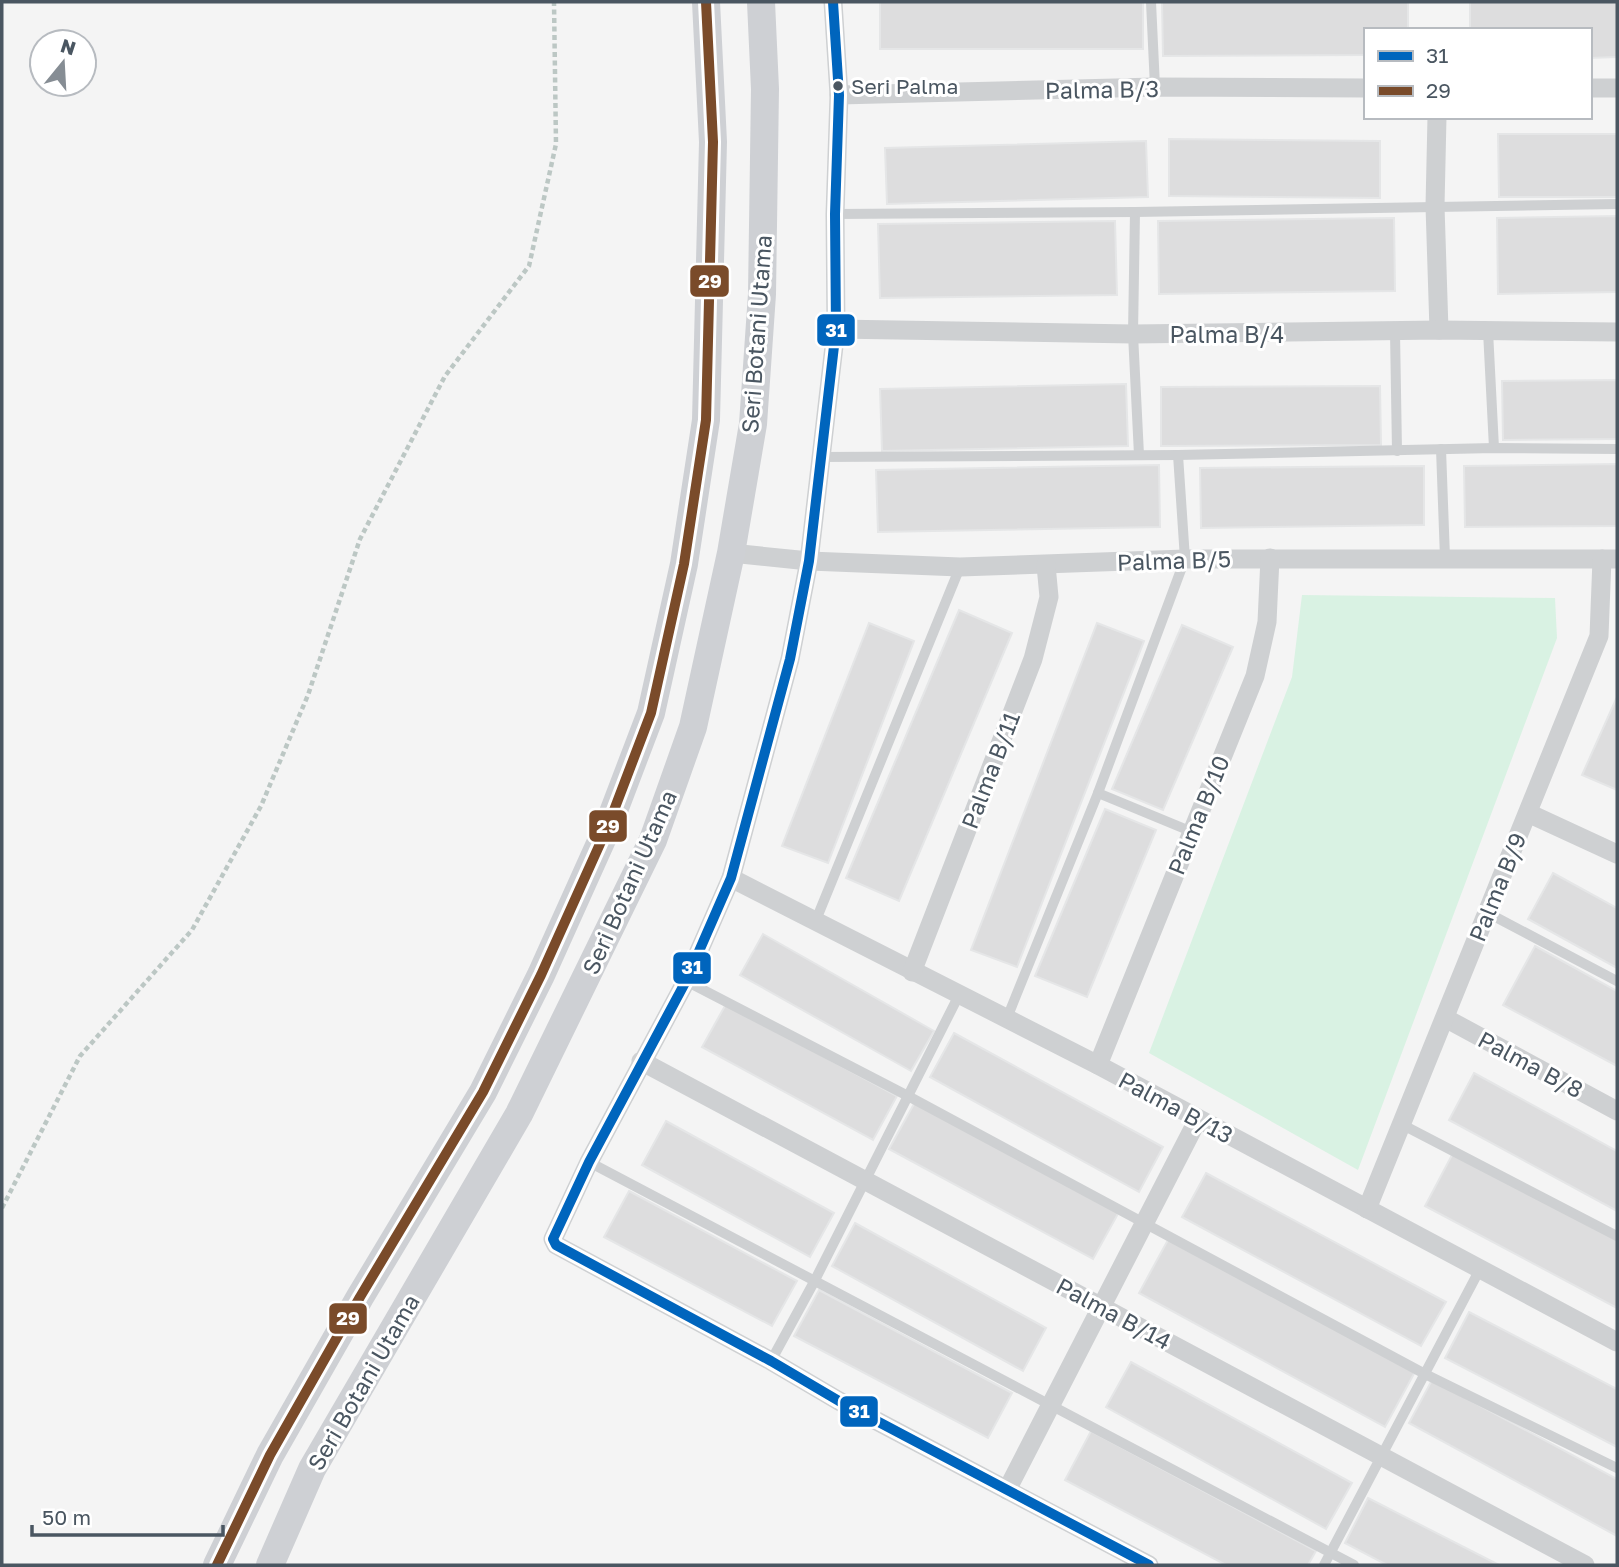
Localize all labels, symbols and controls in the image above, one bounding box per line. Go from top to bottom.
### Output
north arrow [28,28,98,98]
legend [1364,28,1591,119]
text: N [58,33,79,60]
text: 31 [1426,42,1448,68]
place label: Seri Palma [851,73,958,99]
street label: Palma B/3 [1045,74,1159,104]
text: 29 [1426,77,1451,103]
marker: Seri Palma [831,79,845,93]
street label: Seri Botani Utama [735,234,777,434]
line badge: 29 [689,264,730,298]
text: 29 [698,269,722,292]
line badge: 31 [816,313,856,347]
text: 31 [825,318,847,341]
street label: Palma B/4 [1170,320,1284,348]
street label: Palma B/5 [1116,544,1232,576]
street label: Palma B/11 [955,708,1025,832]
street label: Palma B/10 [1161,751,1235,879]
street label: Seri Botani Utama [576,786,682,978]
line badge: 29 [588,809,628,843]
text: 29 [596,814,620,837]
street label: Palma B/9 [1463,829,1531,945]
line badge: 31 [672,951,712,985]
text: 31 [681,955,703,978]
street label: Palma B/8 [1474,1025,1588,1103]
street label: Palma B/13 [1114,1065,1238,1149]
street label: Palma B/14 [1052,1271,1176,1355]
street label: Seri Botani Utama [301,1289,425,1475]
line badge: 29 [328,1302,368,1335]
text: 29 [336,1306,360,1329]
line badge: 31 [839,1395,879,1428]
text: 31 [848,1399,870,1422]
scale bar [32,1494,222,1538]
text: 50 m [42,1504,91,1530]

